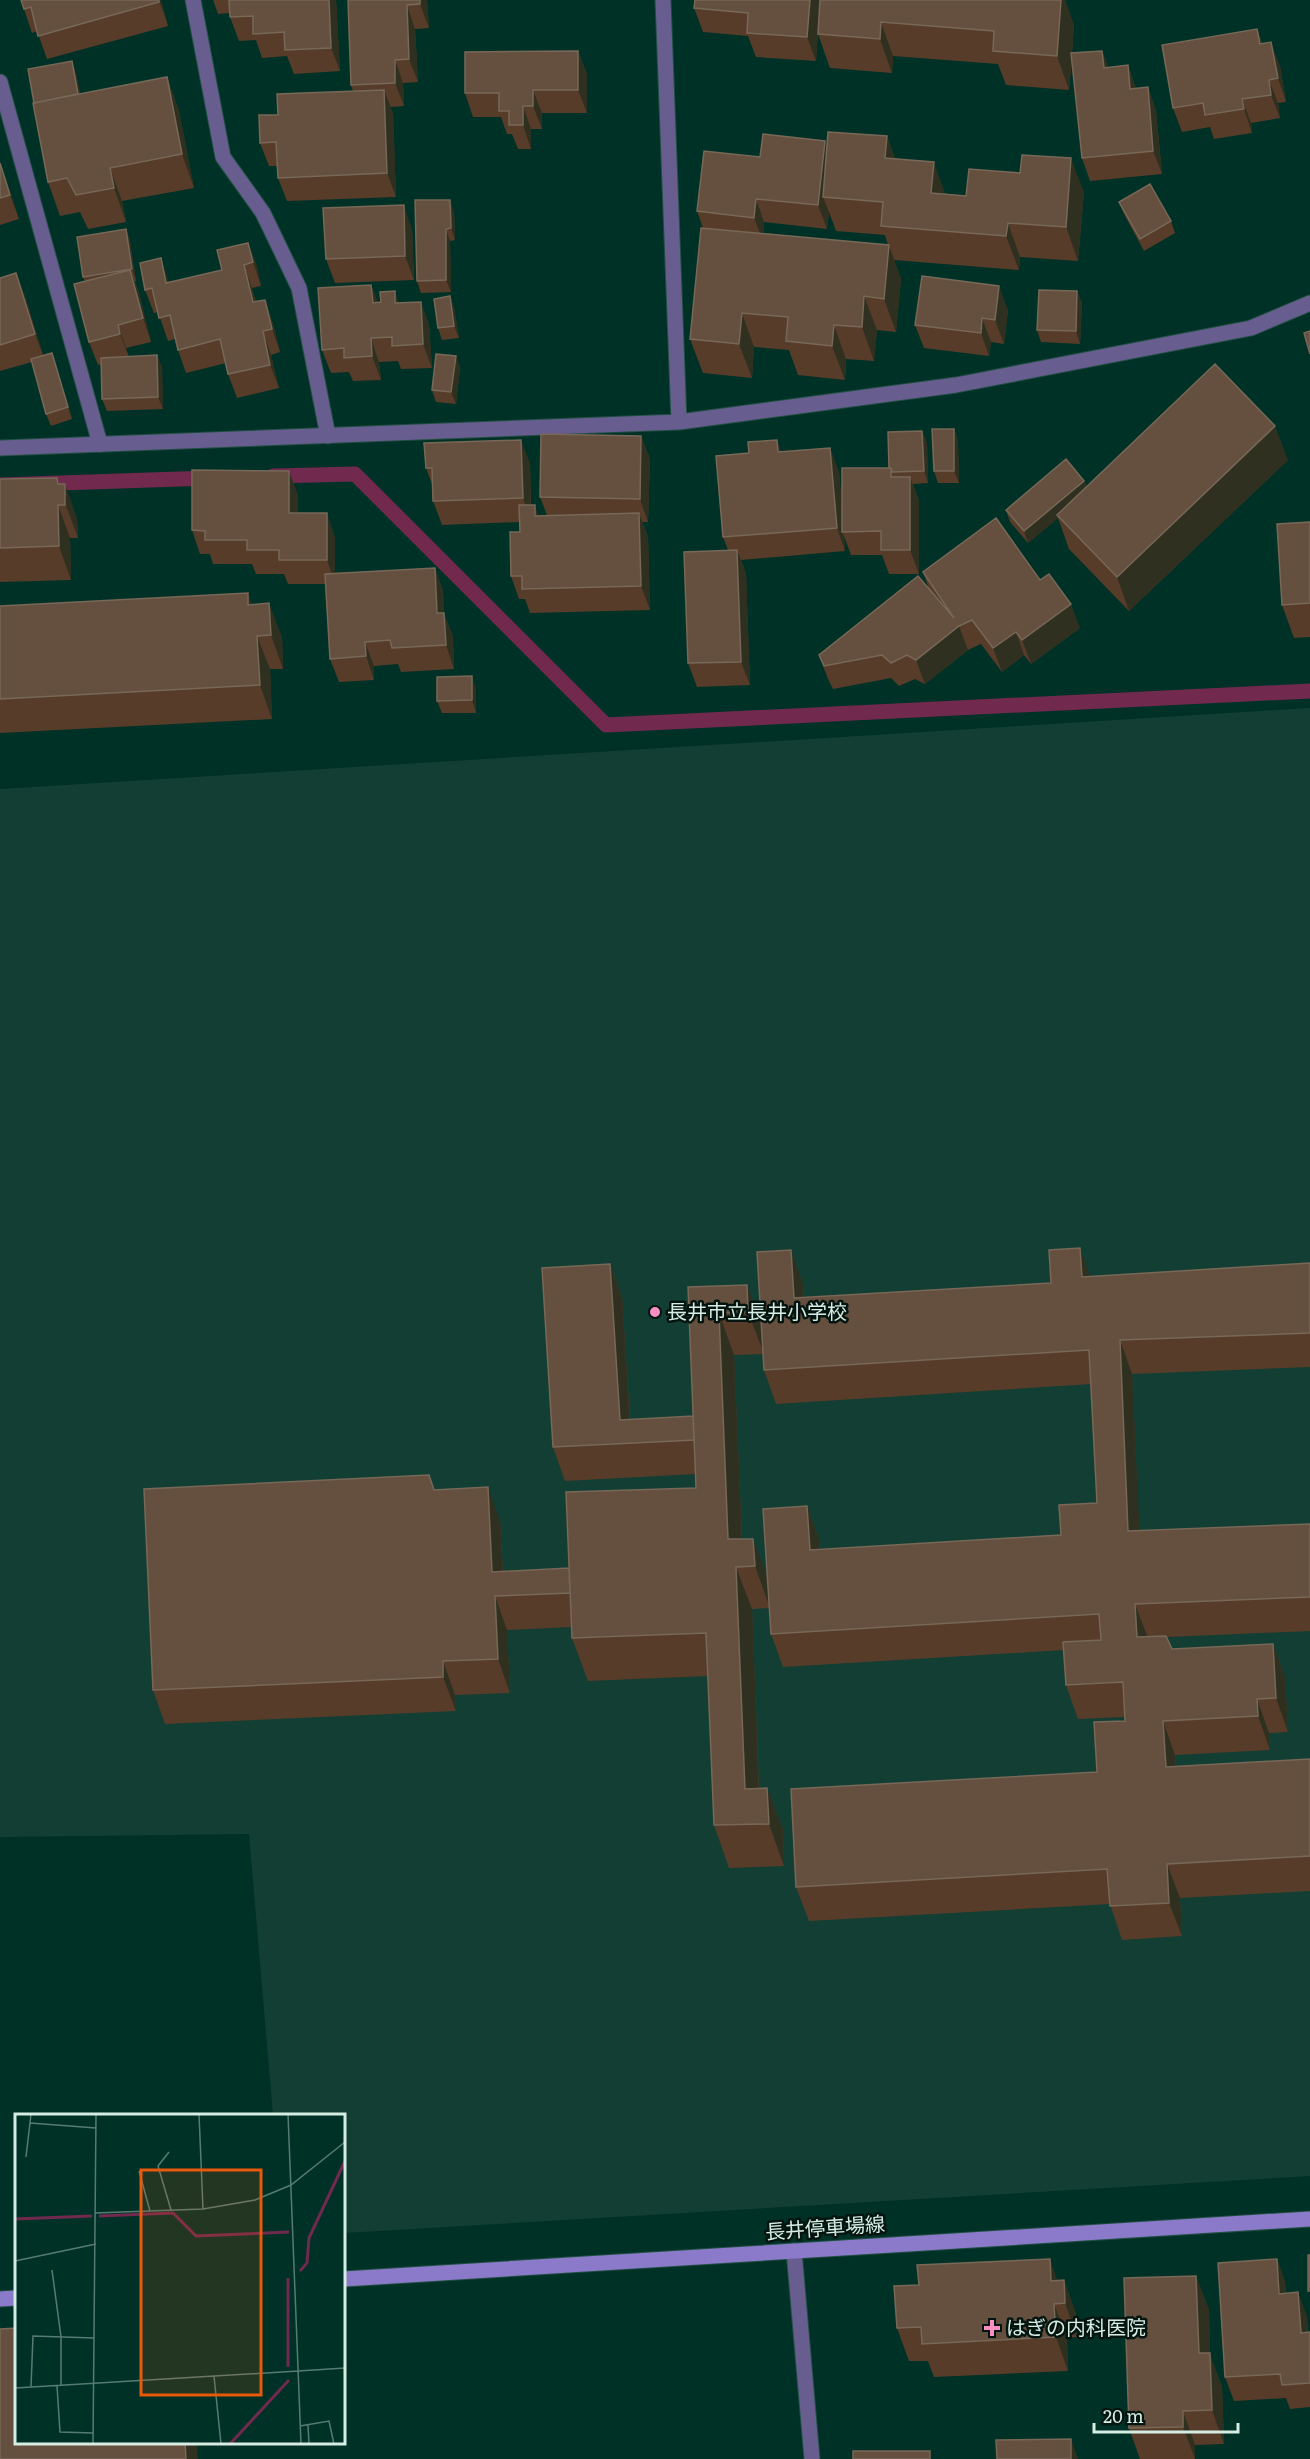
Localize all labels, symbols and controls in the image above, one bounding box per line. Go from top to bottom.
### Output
place label: 長井市立長井小学校 [667,1295,847,1325]
marker: 長井市立長井小学校 [648,1305,662,1319]
inset map [15,2114,345,2444]
street label: 長井停車場線 [764,2207,886,2245]
place label: はぎの内科医院 [1006,2311,1146,2341]
marker: はぎの内科医院 [983,2319,1001,2337]
scale bar [1094,2396,1238,2434]
text: 20 m [1103,2402,1144,2429]

